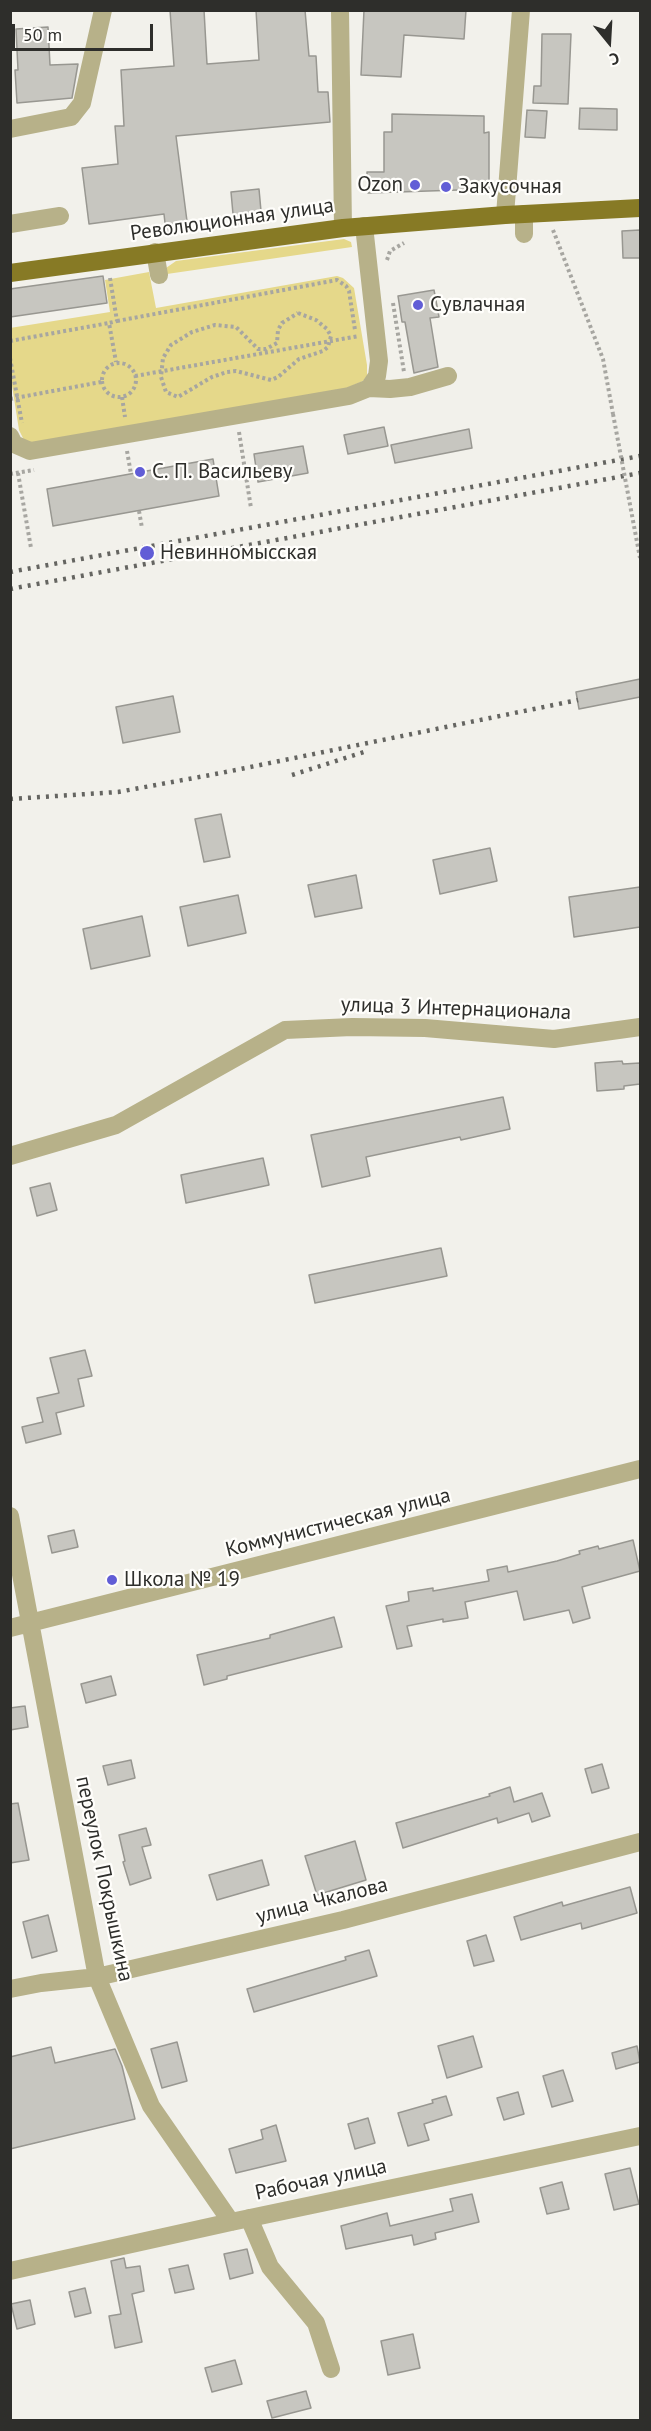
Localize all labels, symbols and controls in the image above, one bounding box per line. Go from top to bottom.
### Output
scale bar [15,12,156,50]
north arrow [579,12,639,72]
text: 50 m [23,23,62,46]
text: С [607,48,622,70]
place label: Ozon [357,172,403,198]
place label: Закусочная [458,174,562,200]
marker: Ozon [408,178,422,192]
marker: Закусочная [439,180,453,194]
street label: Революционная улица [129,193,335,247]
place label: Сувлачная [430,292,525,318]
marker: Сувлачная [411,298,425,312]
place label: С. П. Васильеву [152,459,293,485]
marker: С. П. Васильеву [133,465,147,479]
place label: Невинномысская [160,540,317,566]
marker: Невинномысская [138,544,156,562]
street label: улица 3 Интернационала [340,992,572,1026]
street label: Коммунистическая улица [223,1483,453,1563]
place label: Школа № 19 [124,1567,240,1593]
marker: Школа № 19 [105,1573,119,1587]
street label: переулок Покрышкина [70,1774,138,1984]
street label: улица Чкалова [253,1872,391,1930]
street label: Рабочая улица [253,2154,389,2206]

